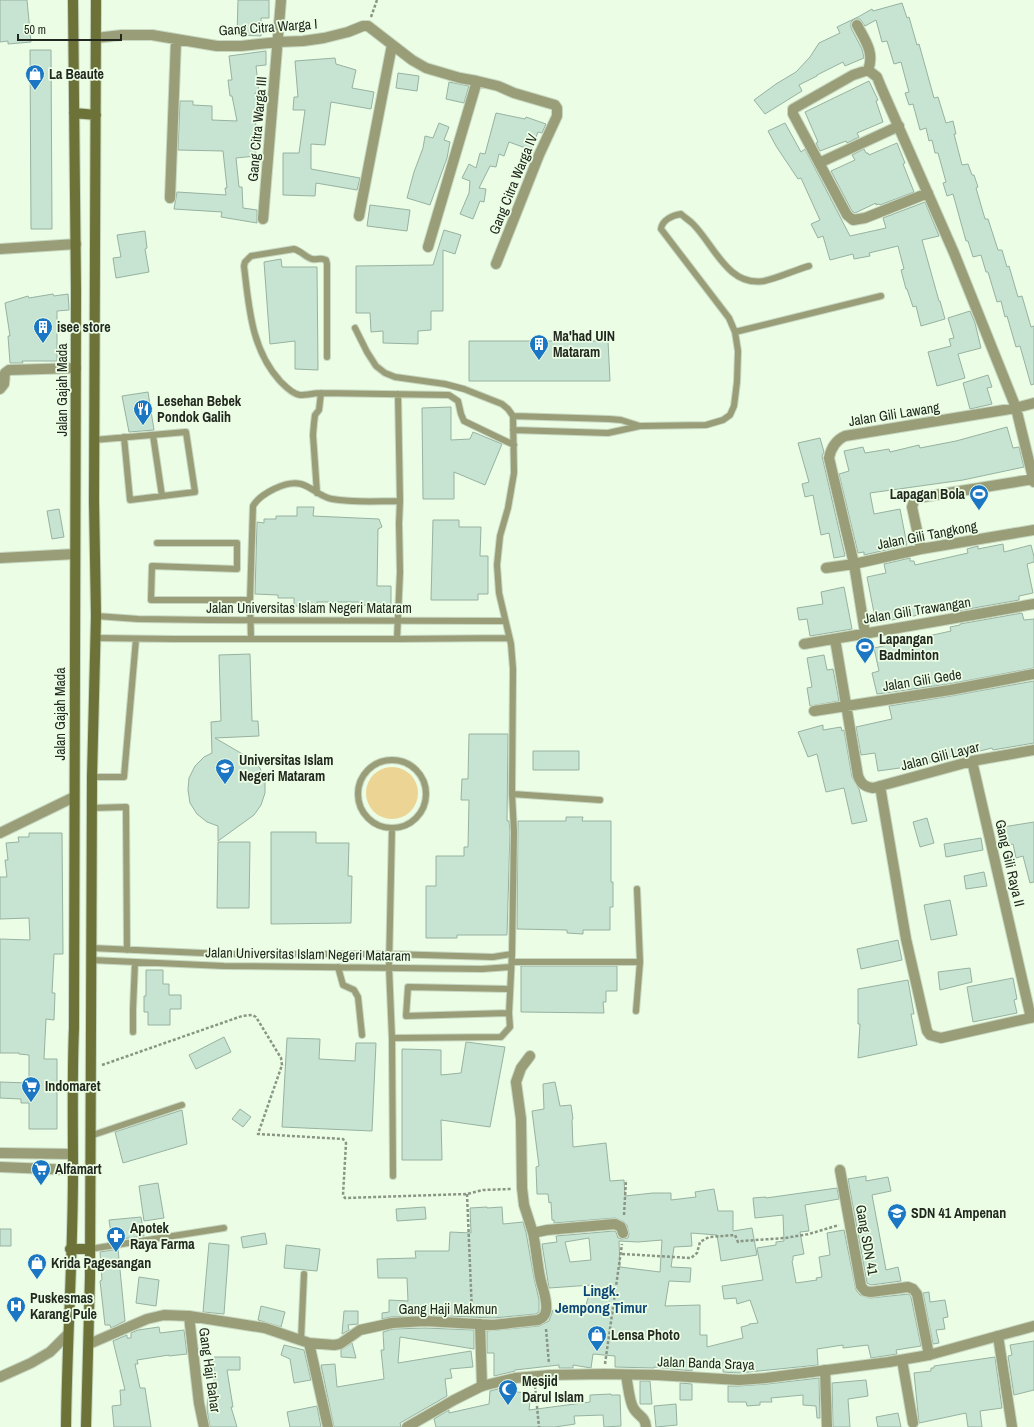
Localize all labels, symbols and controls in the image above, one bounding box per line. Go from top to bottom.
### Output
street label: Gang Citra Warga I [218,15,318,39]
scale bar [18,16,121,42]
text: 50 m [24,22,46,38]
shop icon: La Beaute [24,63,46,91]
place label: La Beaute [49,65,104,83]
street label: Gang Citra Warga III [243,76,271,182]
street label: Gang Citra Warga IV [485,131,541,237]
building icon: isee store [32,316,54,344]
place label: isee store [57,318,111,336]
place label: Ma'had UIN Mataram [553,327,615,361]
building icon: Ma'had UIN Mataram [528,333,550,361]
street label: Jalan Gajah Mada [53,343,71,437]
place label: Lesehan Bebek Pondok Galih [157,392,242,426]
restaurant icon: Lesehan Bebek Pondok Galih [132,398,154,426]
street label: Jalan Gili Lawang [847,398,941,430]
sports icon: Lapagan Bola [968,483,990,511]
place label: Lapagan Bola [890,485,966,503]
street label: Jalan Gili Tangkong [875,516,979,554]
street label: Jalan Gili Trawangan [862,593,972,627]
street label: Jalan Universitas Islam Negeri Mataram [206,599,412,617]
place label: Lapangan Badminton [879,630,939,664]
sports icon: Lapangan Badminton [854,636,876,664]
street label: Jalan Gili Gede [881,665,963,695]
street label: Jalan Gajah Mada [51,667,69,761]
street label: Jalan Gili Layar [899,737,981,774]
place label: Universitas Islam Negeri Mataram [239,751,333,785]
school or university icon: Universitas Islam Negeri Mataram [214,757,236,785]
street label: Gang Gili Raya II [991,818,1029,908]
street label: Jalan Universitas Islam Negeri Mataram [205,943,411,965]
supermarket icon: Indomaret [20,1075,42,1103]
place label: Indomaret [45,1077,101,1095]
supermarket icon: Alfamart [30,1158,52,1186]
place label: Alfamart [55,1160,102,1178]
school or university icon: SDN 41 Ampenan [886,1202,908,1230]
street label: Gang SDN 41 [852,1203,882,1277]
place label: SDN 41 Ampenan [911,1204,1006,1222]
place label: Apotek Raya Farma [130,1219,195,1253]
pharmacy icon: Apotek Raya Farma [105,1225,127,1253]
shop icon: Krida Pagesangan [26,1252,48,1280]
place label: Krida Pagesangan [51,1254,151,1272]
district label: Lingk. Jempong Timur [555,1280,647,1318]
place label: Puskesmas Karang Pule [30,1289,97,1323]
hospital icon: Puskesmas Karang Pule [5,1295,27,1323]
street label: Gang Haji Makmun [399,1300,497,1318]
shop icon: Lensa Photo [586,1324,608,1352]
street label: Gang Haji Bahar [195,1326,225,1414]
place label: Lensa Photo [611,1326,680,1344]
street label: Jalan Banda Sraya [657,1352,755,1374]
place label: Mesjid Darul Islam [522,1372,584,1406]
mosque icon: Mesjid Darul Islam [497,1378,519,1406]

